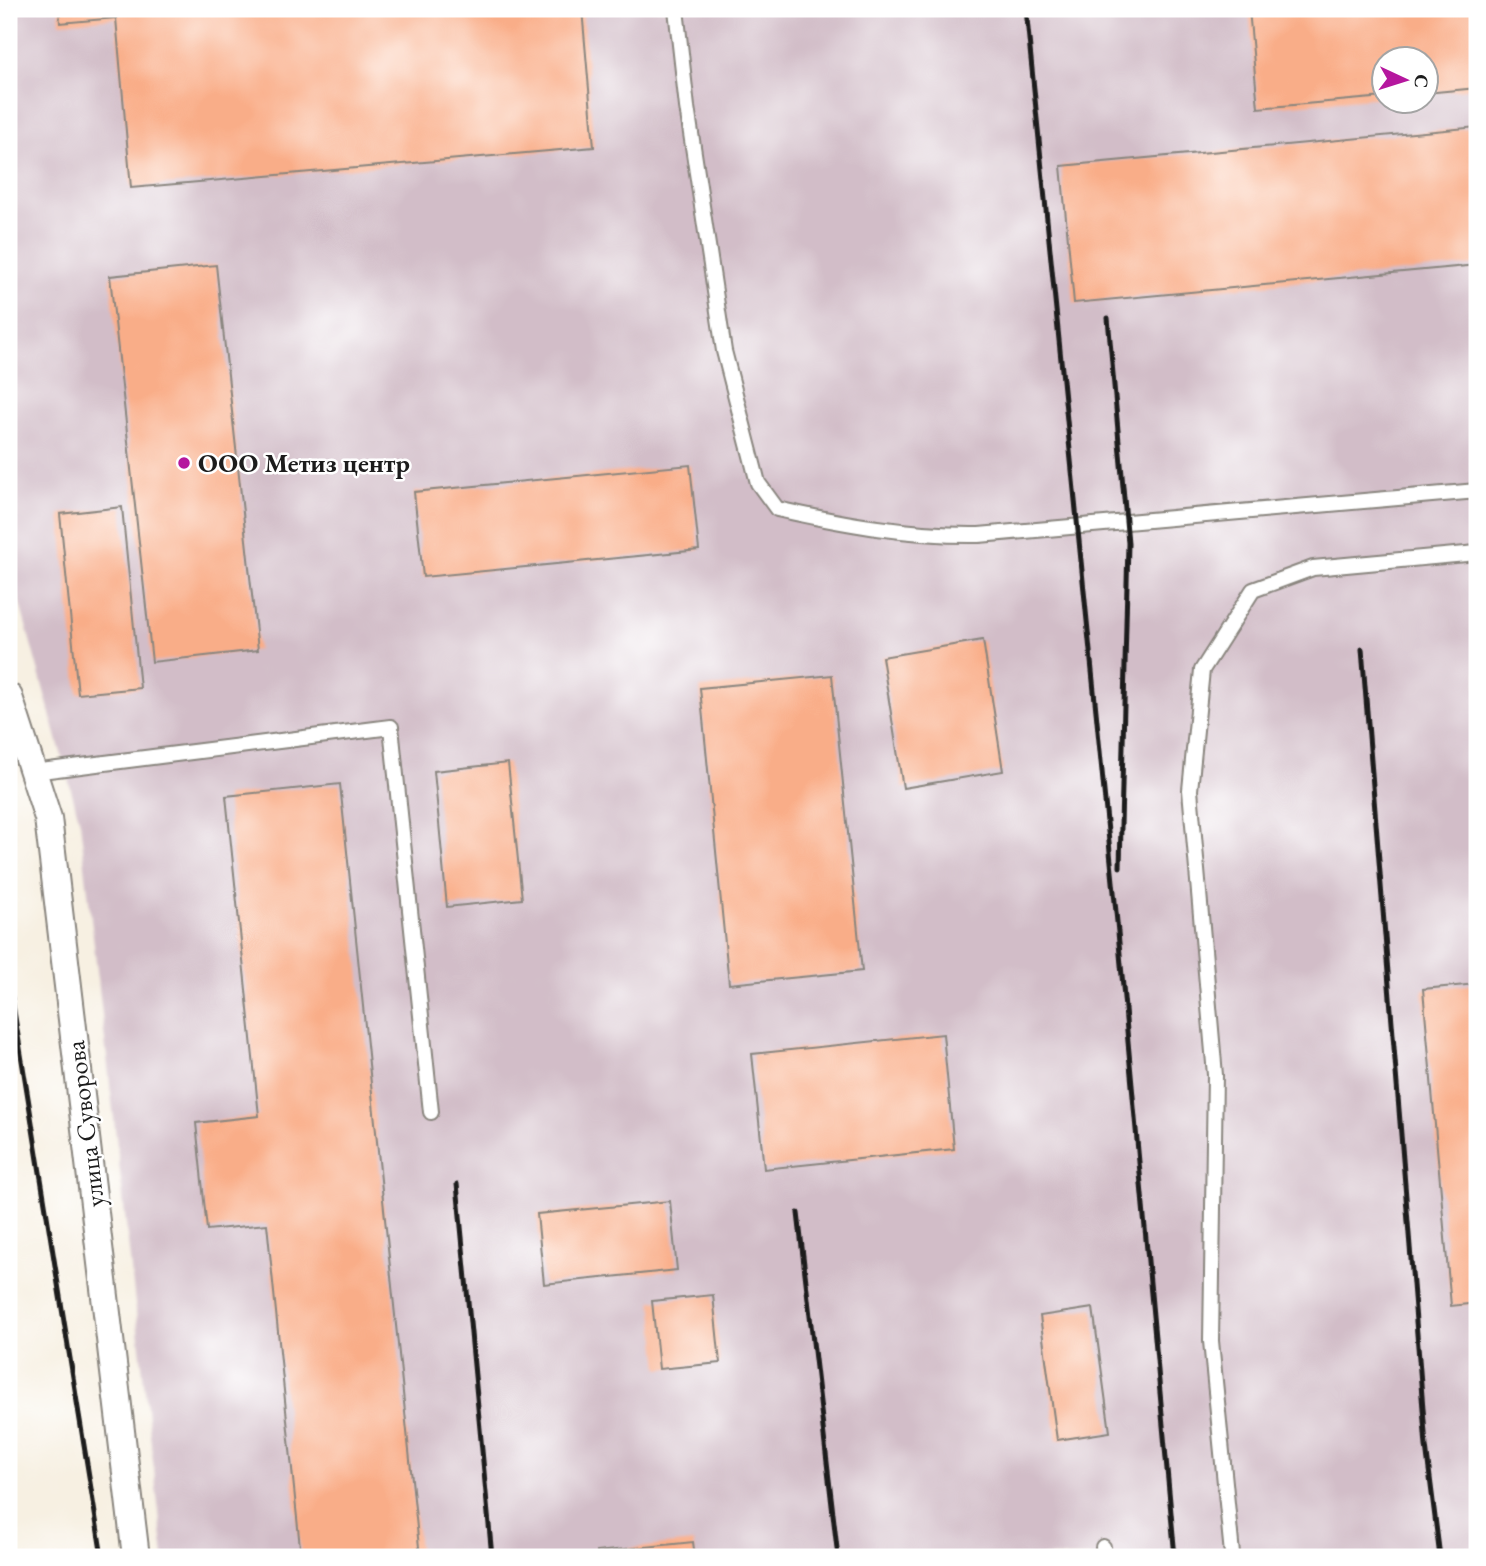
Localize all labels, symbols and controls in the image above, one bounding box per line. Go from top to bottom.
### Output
north arrow [1370,46,1440,116]
text: С [1409,74,1434,89]
place label: ООО Метиз центр [198,446,410,480]
marker: ООО Метиз центр [176,455,192,471]
street label: улица Суворова [58,1038,112,1209]

